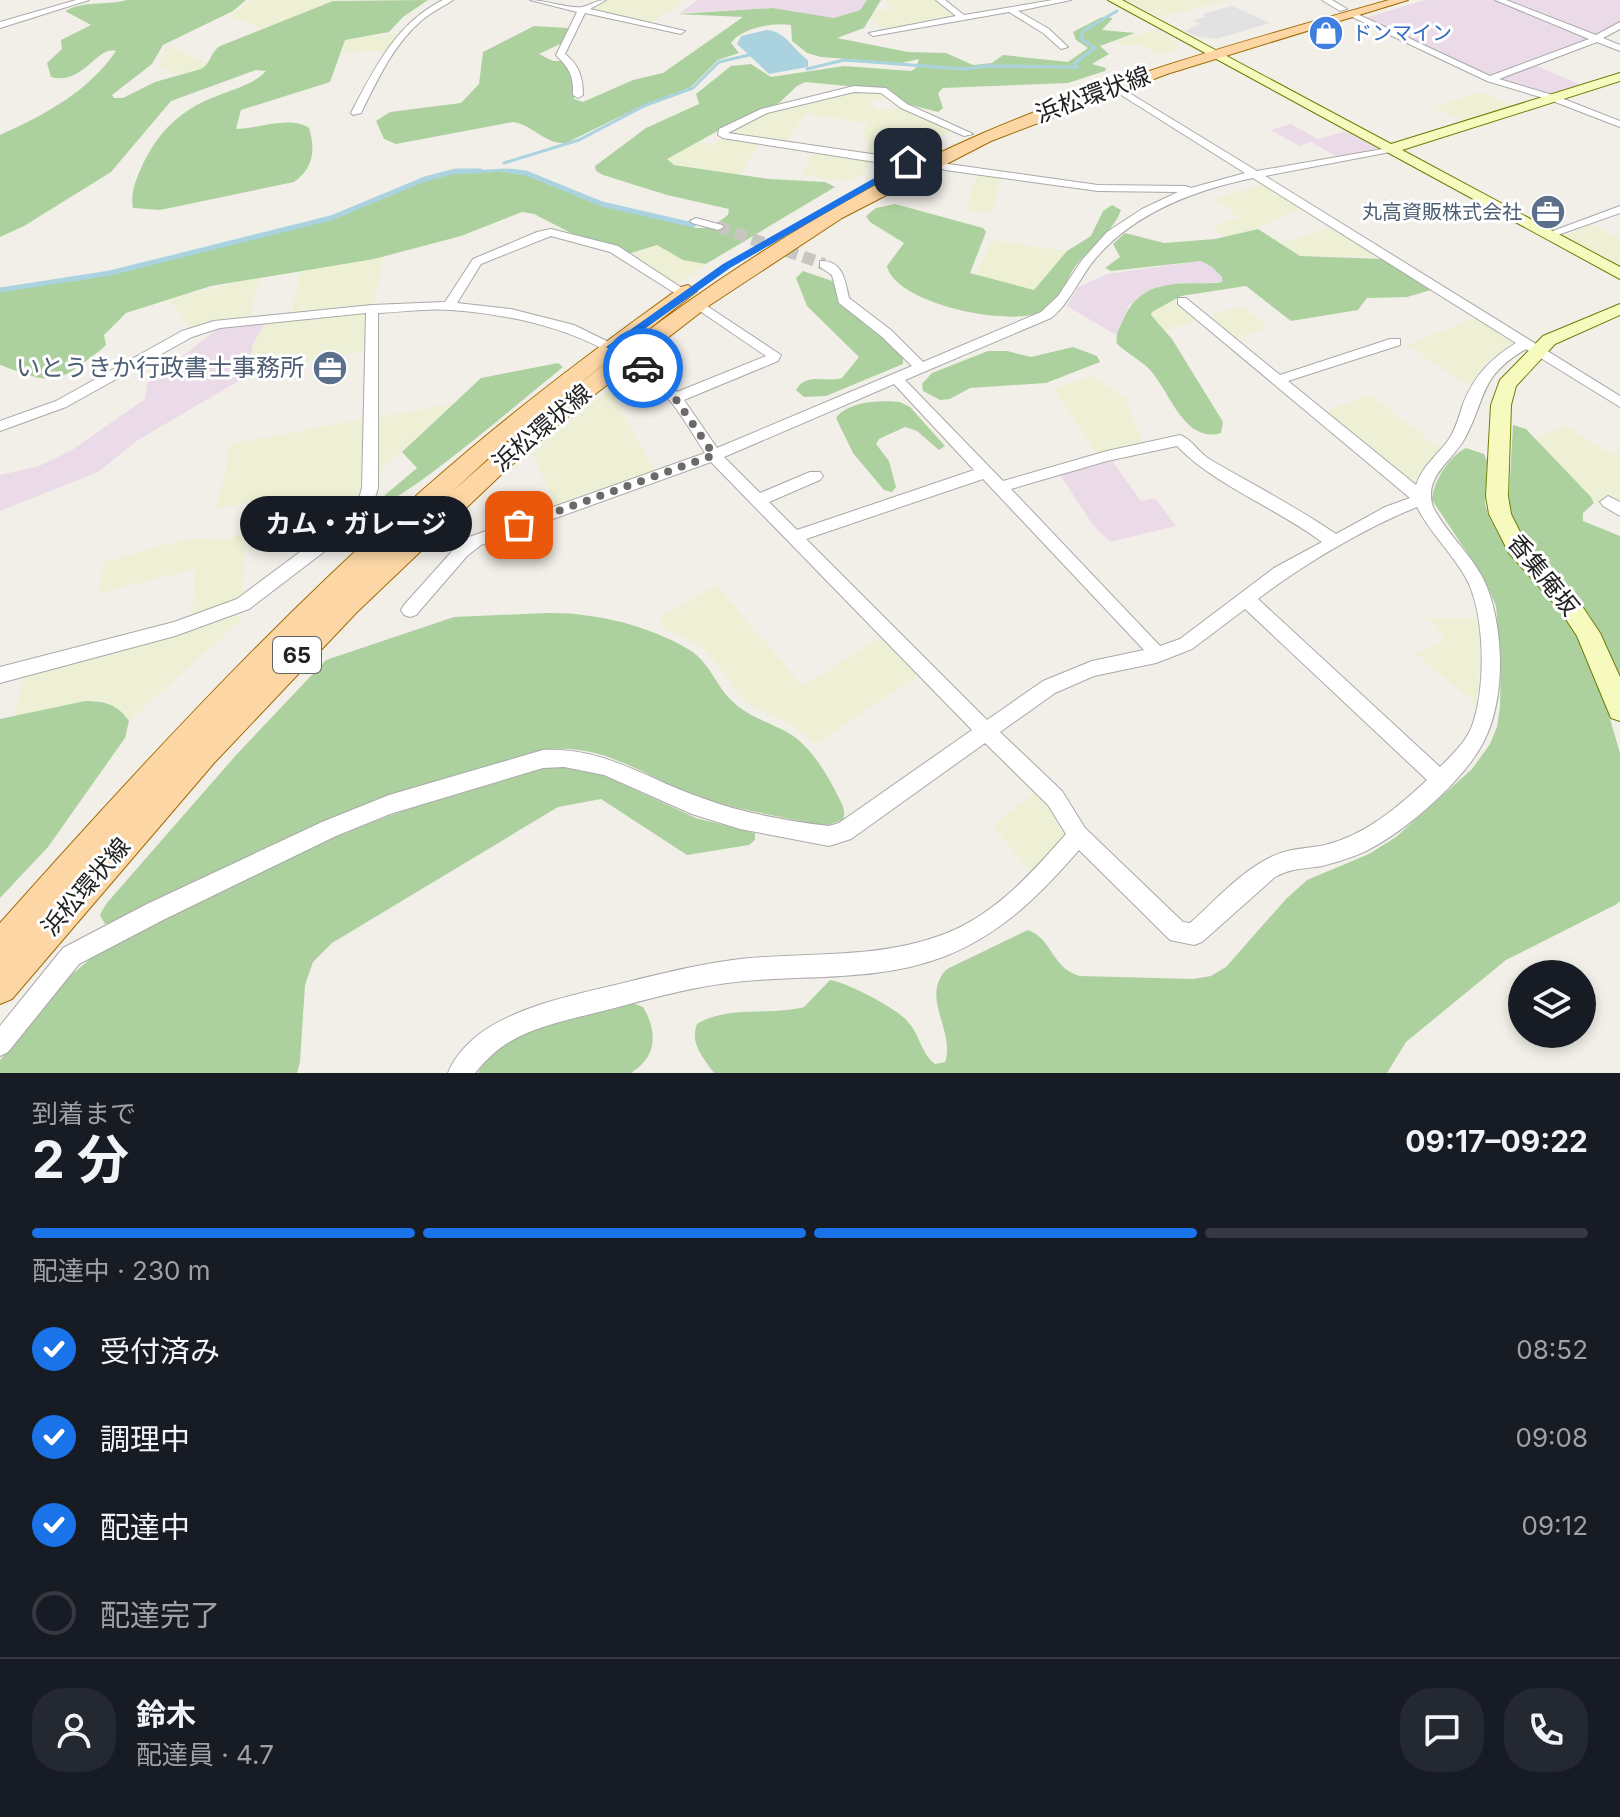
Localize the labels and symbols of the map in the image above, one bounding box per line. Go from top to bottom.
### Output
shop icon: ドンマイン [1307,14,1345,52]
place label: ドンマイン [1352,21,1452,45]
street label: 浜松環状線 [1031,60,1154,129]
pin [874,128,942,196]
office icon: 丸高資販株式会社 [1529,193,1567,231]
place label: 丸高資販株式会社 [1362,200,1522,224]
courier [603,328,683,408]
office icon: いとうきか行政書士事務所 [311,349,349,387]
place label: いとうきか行政書士事務所 [16,353,304,382]
street label: 浜松環状線 [486,378,597,477]
pin [485,491,553,559]
callout: カム・ガレージ [239,497,471,553]
street label: 香集庵坂 [1502,528,1585,621]
road number: 65 [273,637,321,673]
street label: 浜松環状線 [35,832,136,941]

